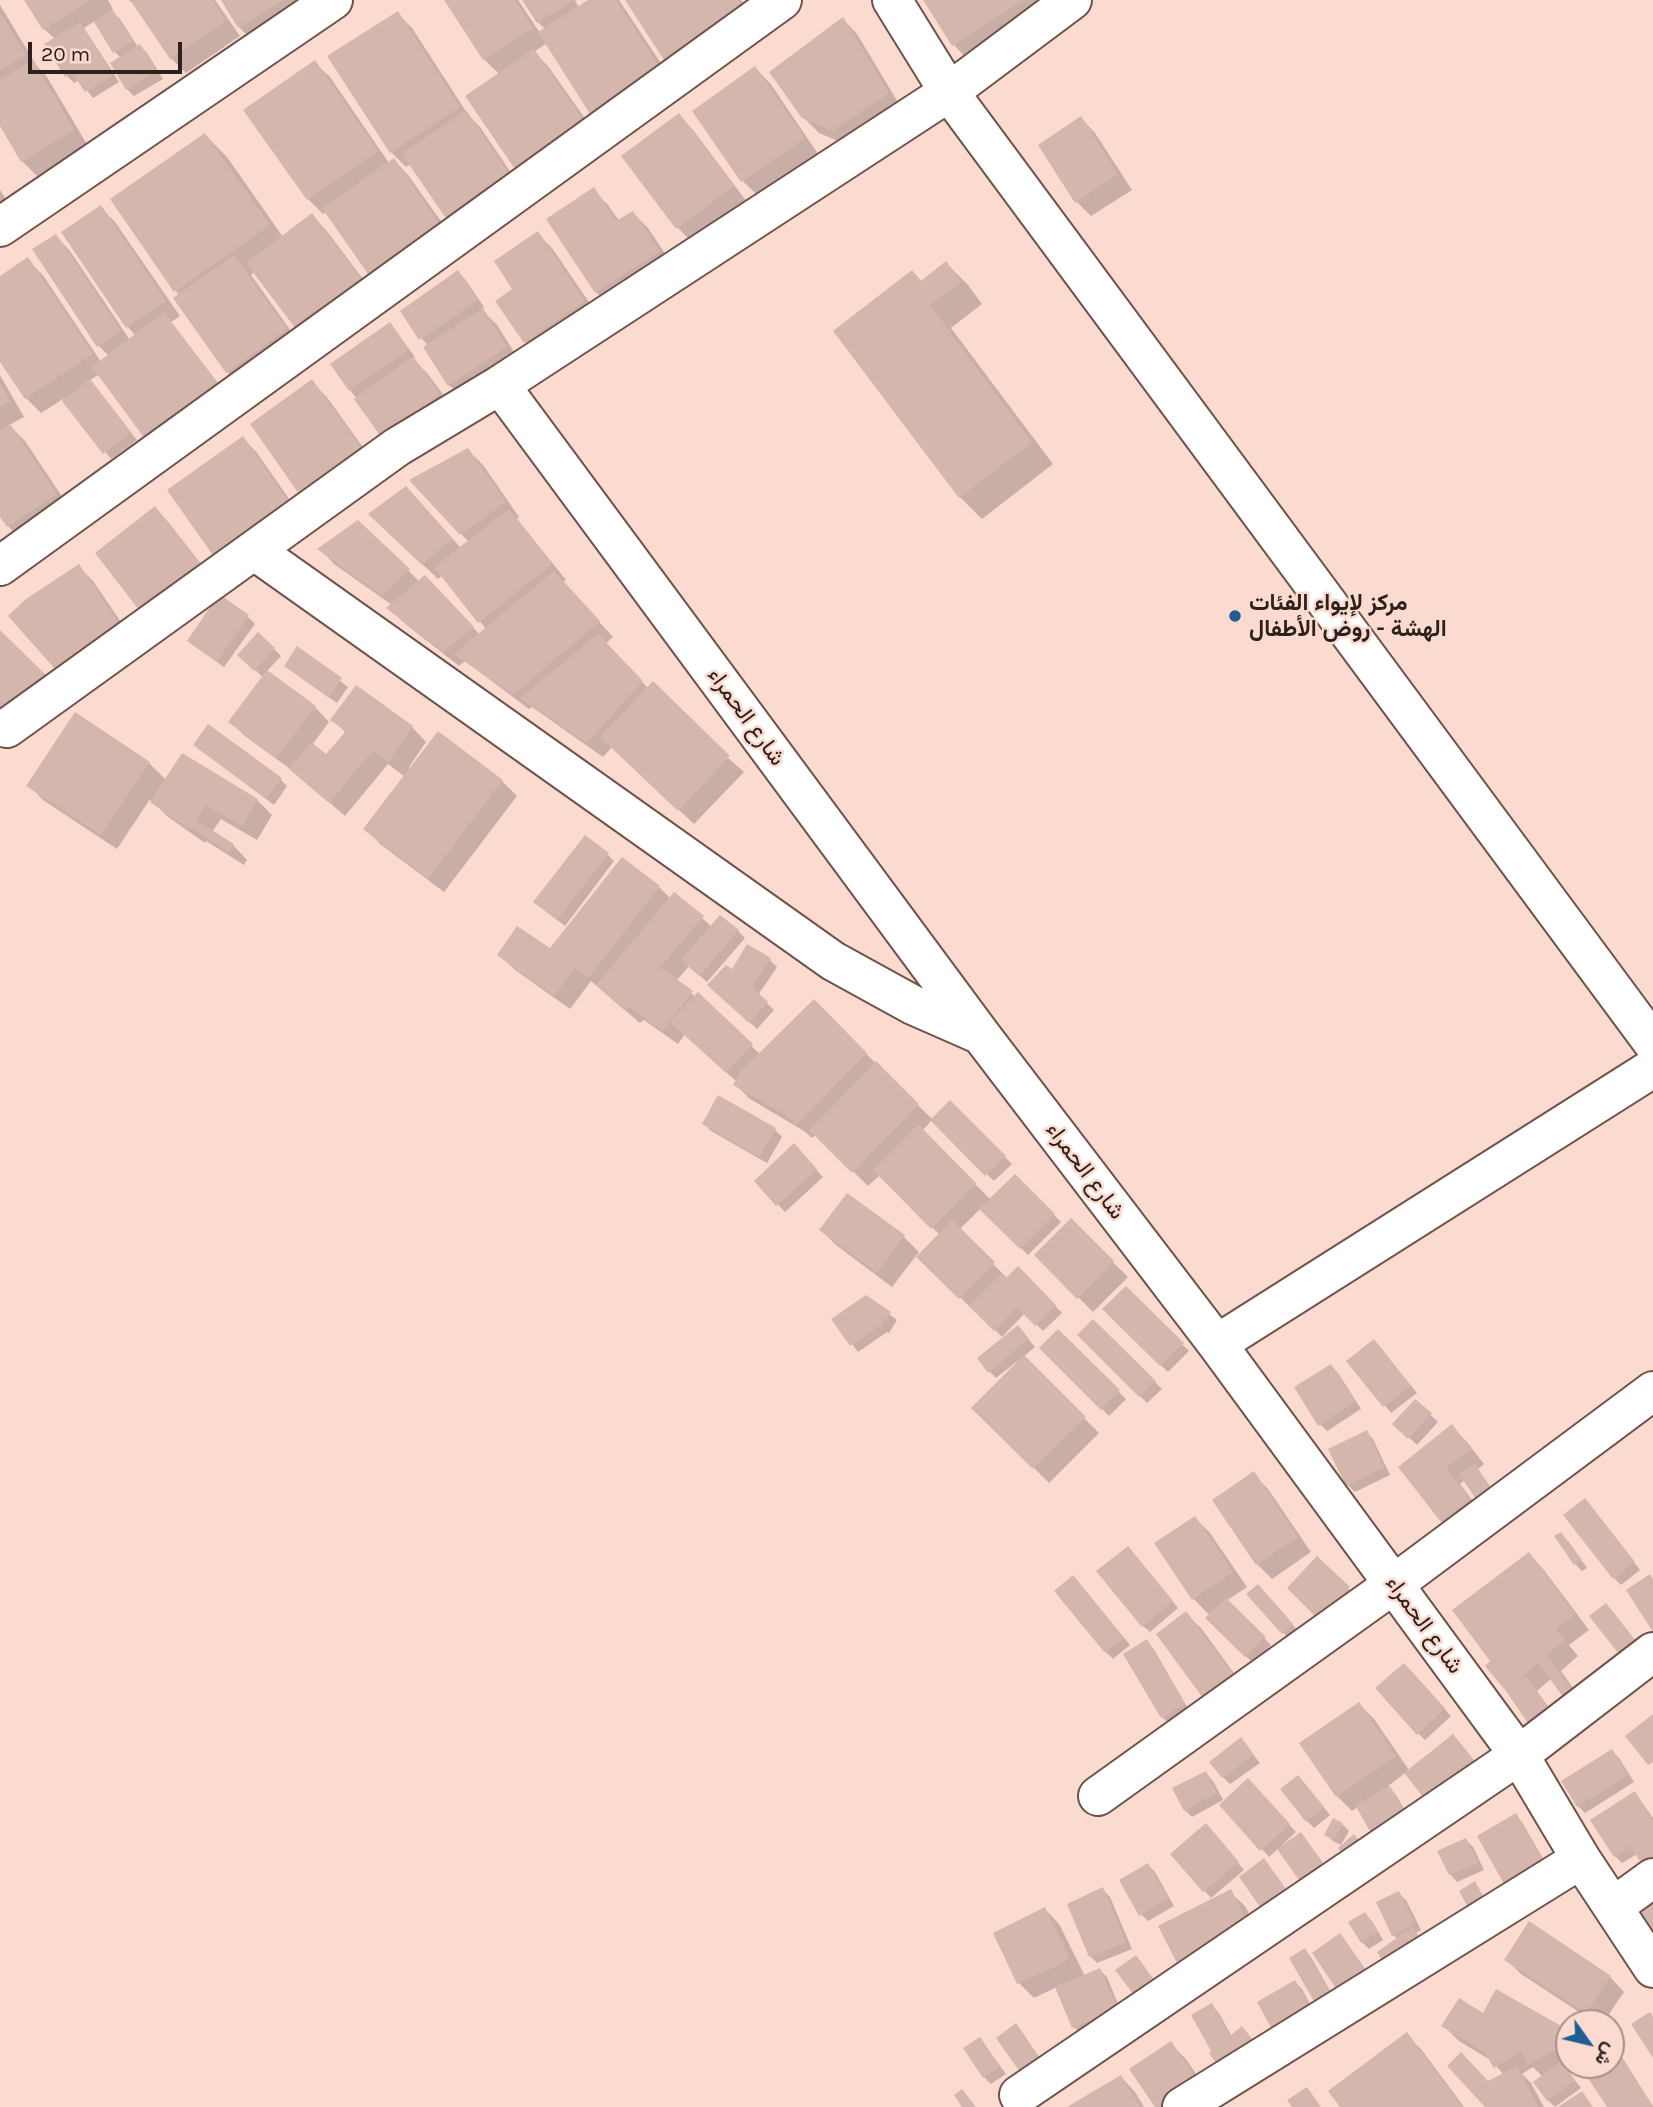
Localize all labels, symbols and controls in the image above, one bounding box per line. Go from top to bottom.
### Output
scale bar [32,28,186,72]
text: 20 m [41,42,90,66]
place label: مركز لإيواء الفئات الهشة - روض الأطفال [1249,589,1447,643]
marker: مركز لإيواء الفئات الهشة - روض الأطفال [1227,608,1243,624]
street label: شارع الحمراء [701,663,791,771]
street label: شارع الحمراء [1040,1117,1130,1225]
street label: شارع الحمراء [1379,1571,1469,1679]
north arrow [1555,2009,1625,2079]
text: ش [1590,2039,1621,2070]

